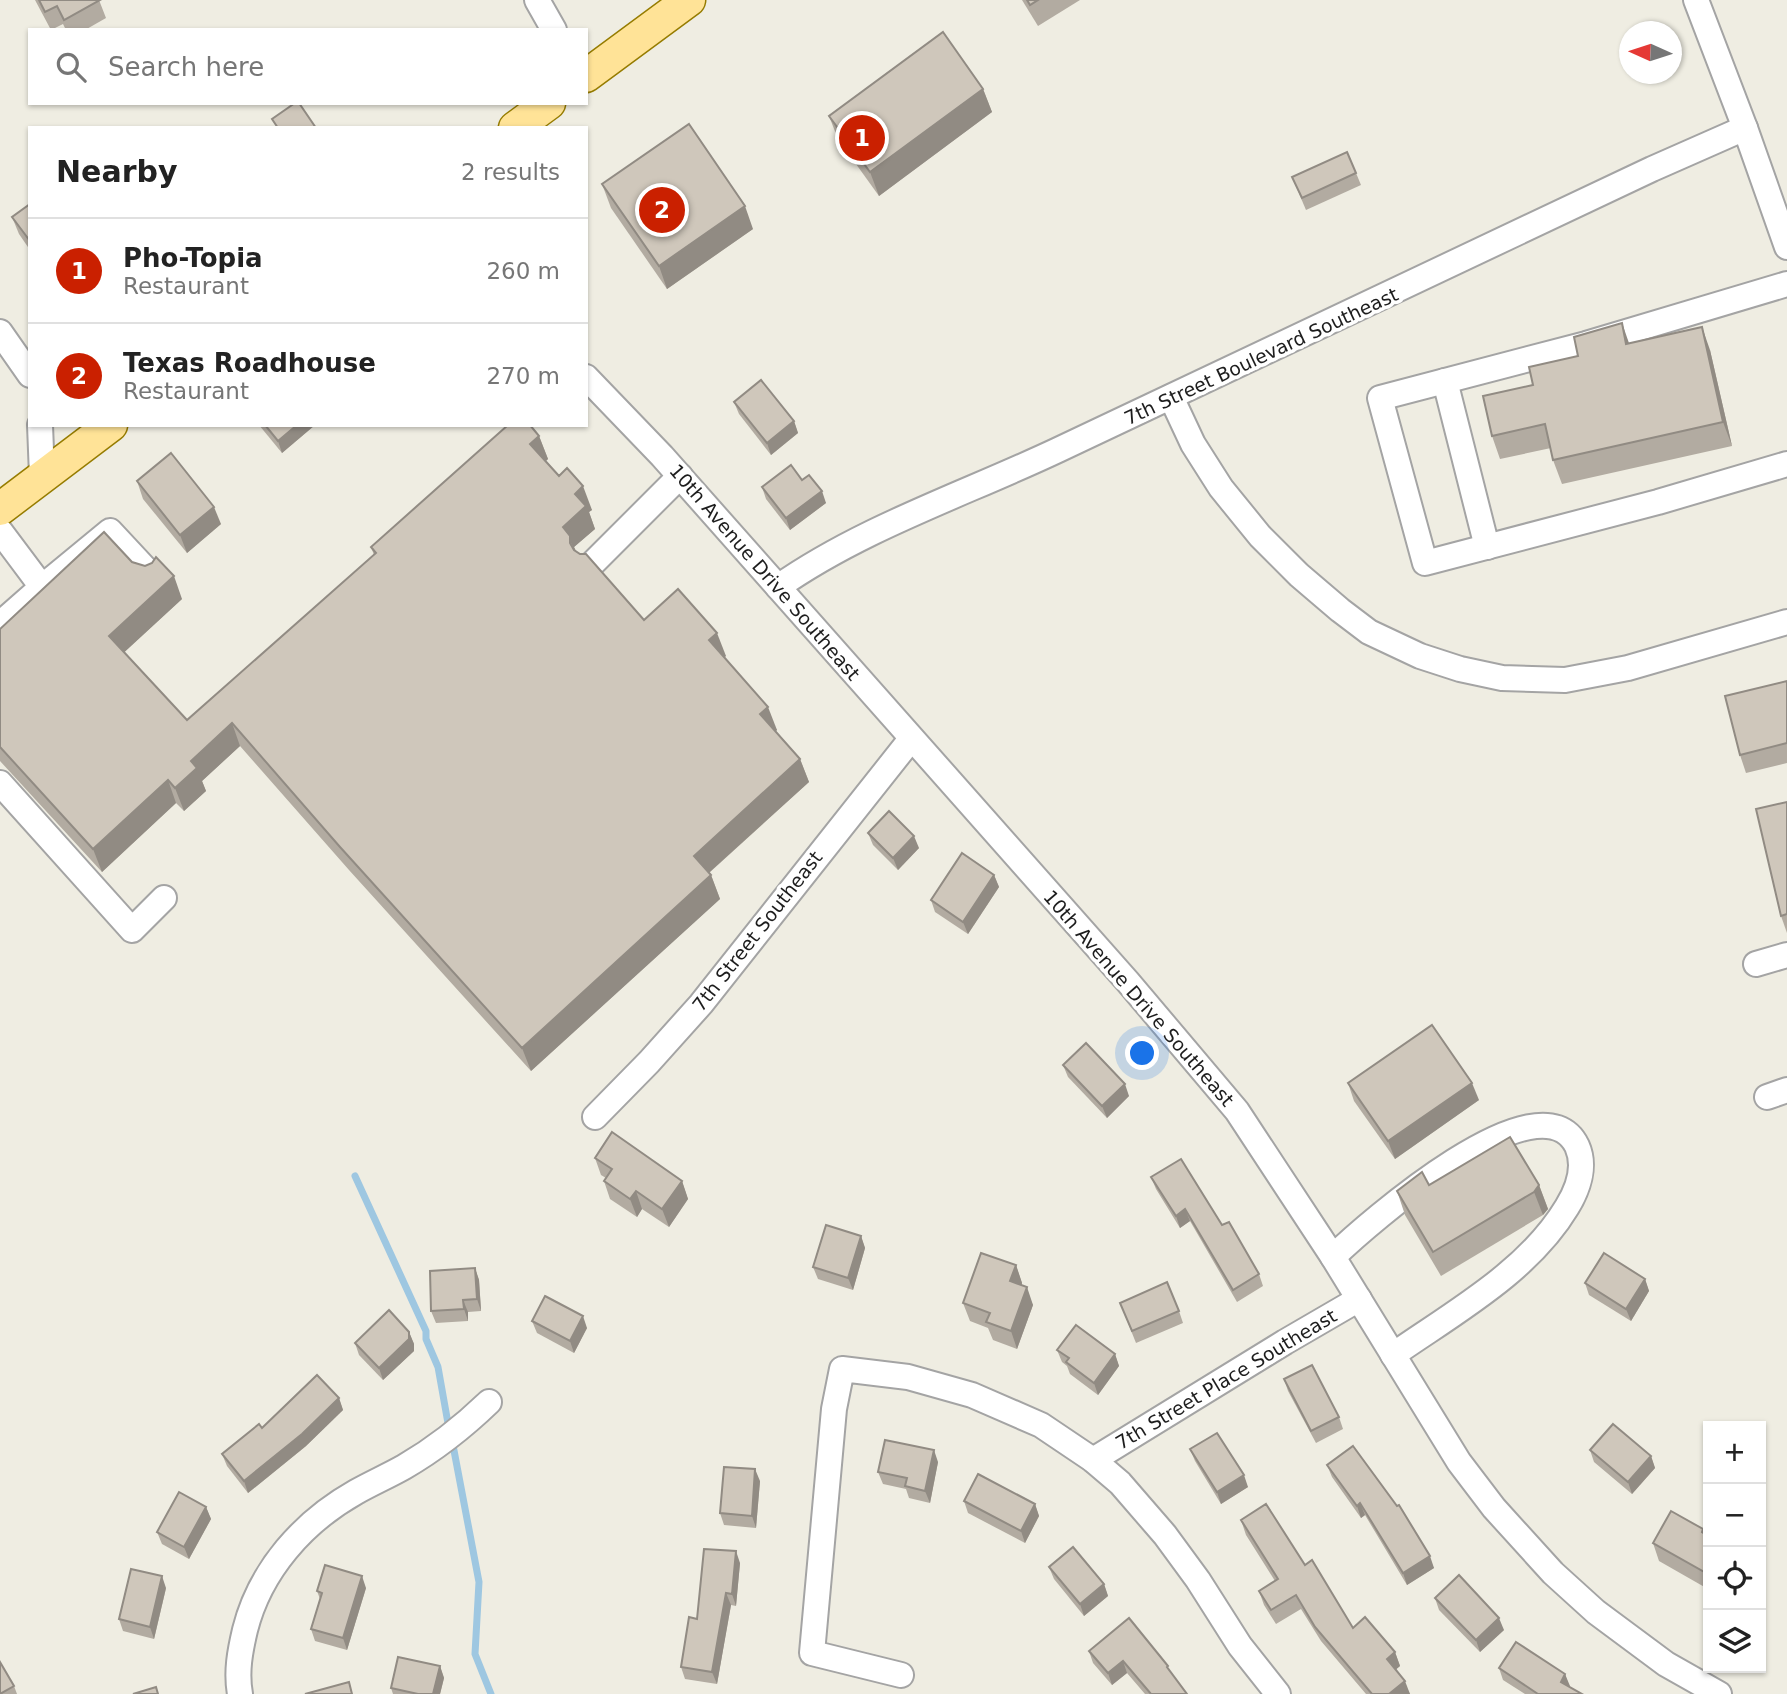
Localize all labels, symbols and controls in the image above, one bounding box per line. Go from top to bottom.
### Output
north arrow [1619,21,1682,84]
search box [28,28,588,105]
icon: search [52,48,90,86]
text: Search here [108,52,264,82]
pin: 1 [839,112,885,164]
text: Nearby [56,154,178,189]
text: 2 results [461,159,560,185]
pin: 2 [639,184,685,236]
text: Pho-Topia [123,243,263,273]
text: 1 [71,258,87,284]
text: 260 m [486,258,560,284]
text: Restaurant [123,273,249,299]
street label: 7th Street Boulevard Southeast [1121,283,1401,429]
text: Texas Roadhouse [123,348,376,378]
text: 2 [71,363,87,389]
text: 270 m [486,363,560,389]
text: Restaurant [123,378,249,404]
street label: 10th Avenue Drive Southeast [665,460,865,684]
street label: 7th Street Southeast [688,846,826,1016]
street label: 10th Avenue Drive Southeast [1039,886,1239,1110]
your location [1125,1036,1159,1070]
street label: 7th Street Place Southeast [1112,1304,1340,1454]
map controls [1703,1421,1766,1673]
button: + [1703,1421,1766,1484]
button: − [1703,1484,1766,1547]
button: locate [1703,1547,1766,1610]
button: layers [1703,1610,1766,1673]

